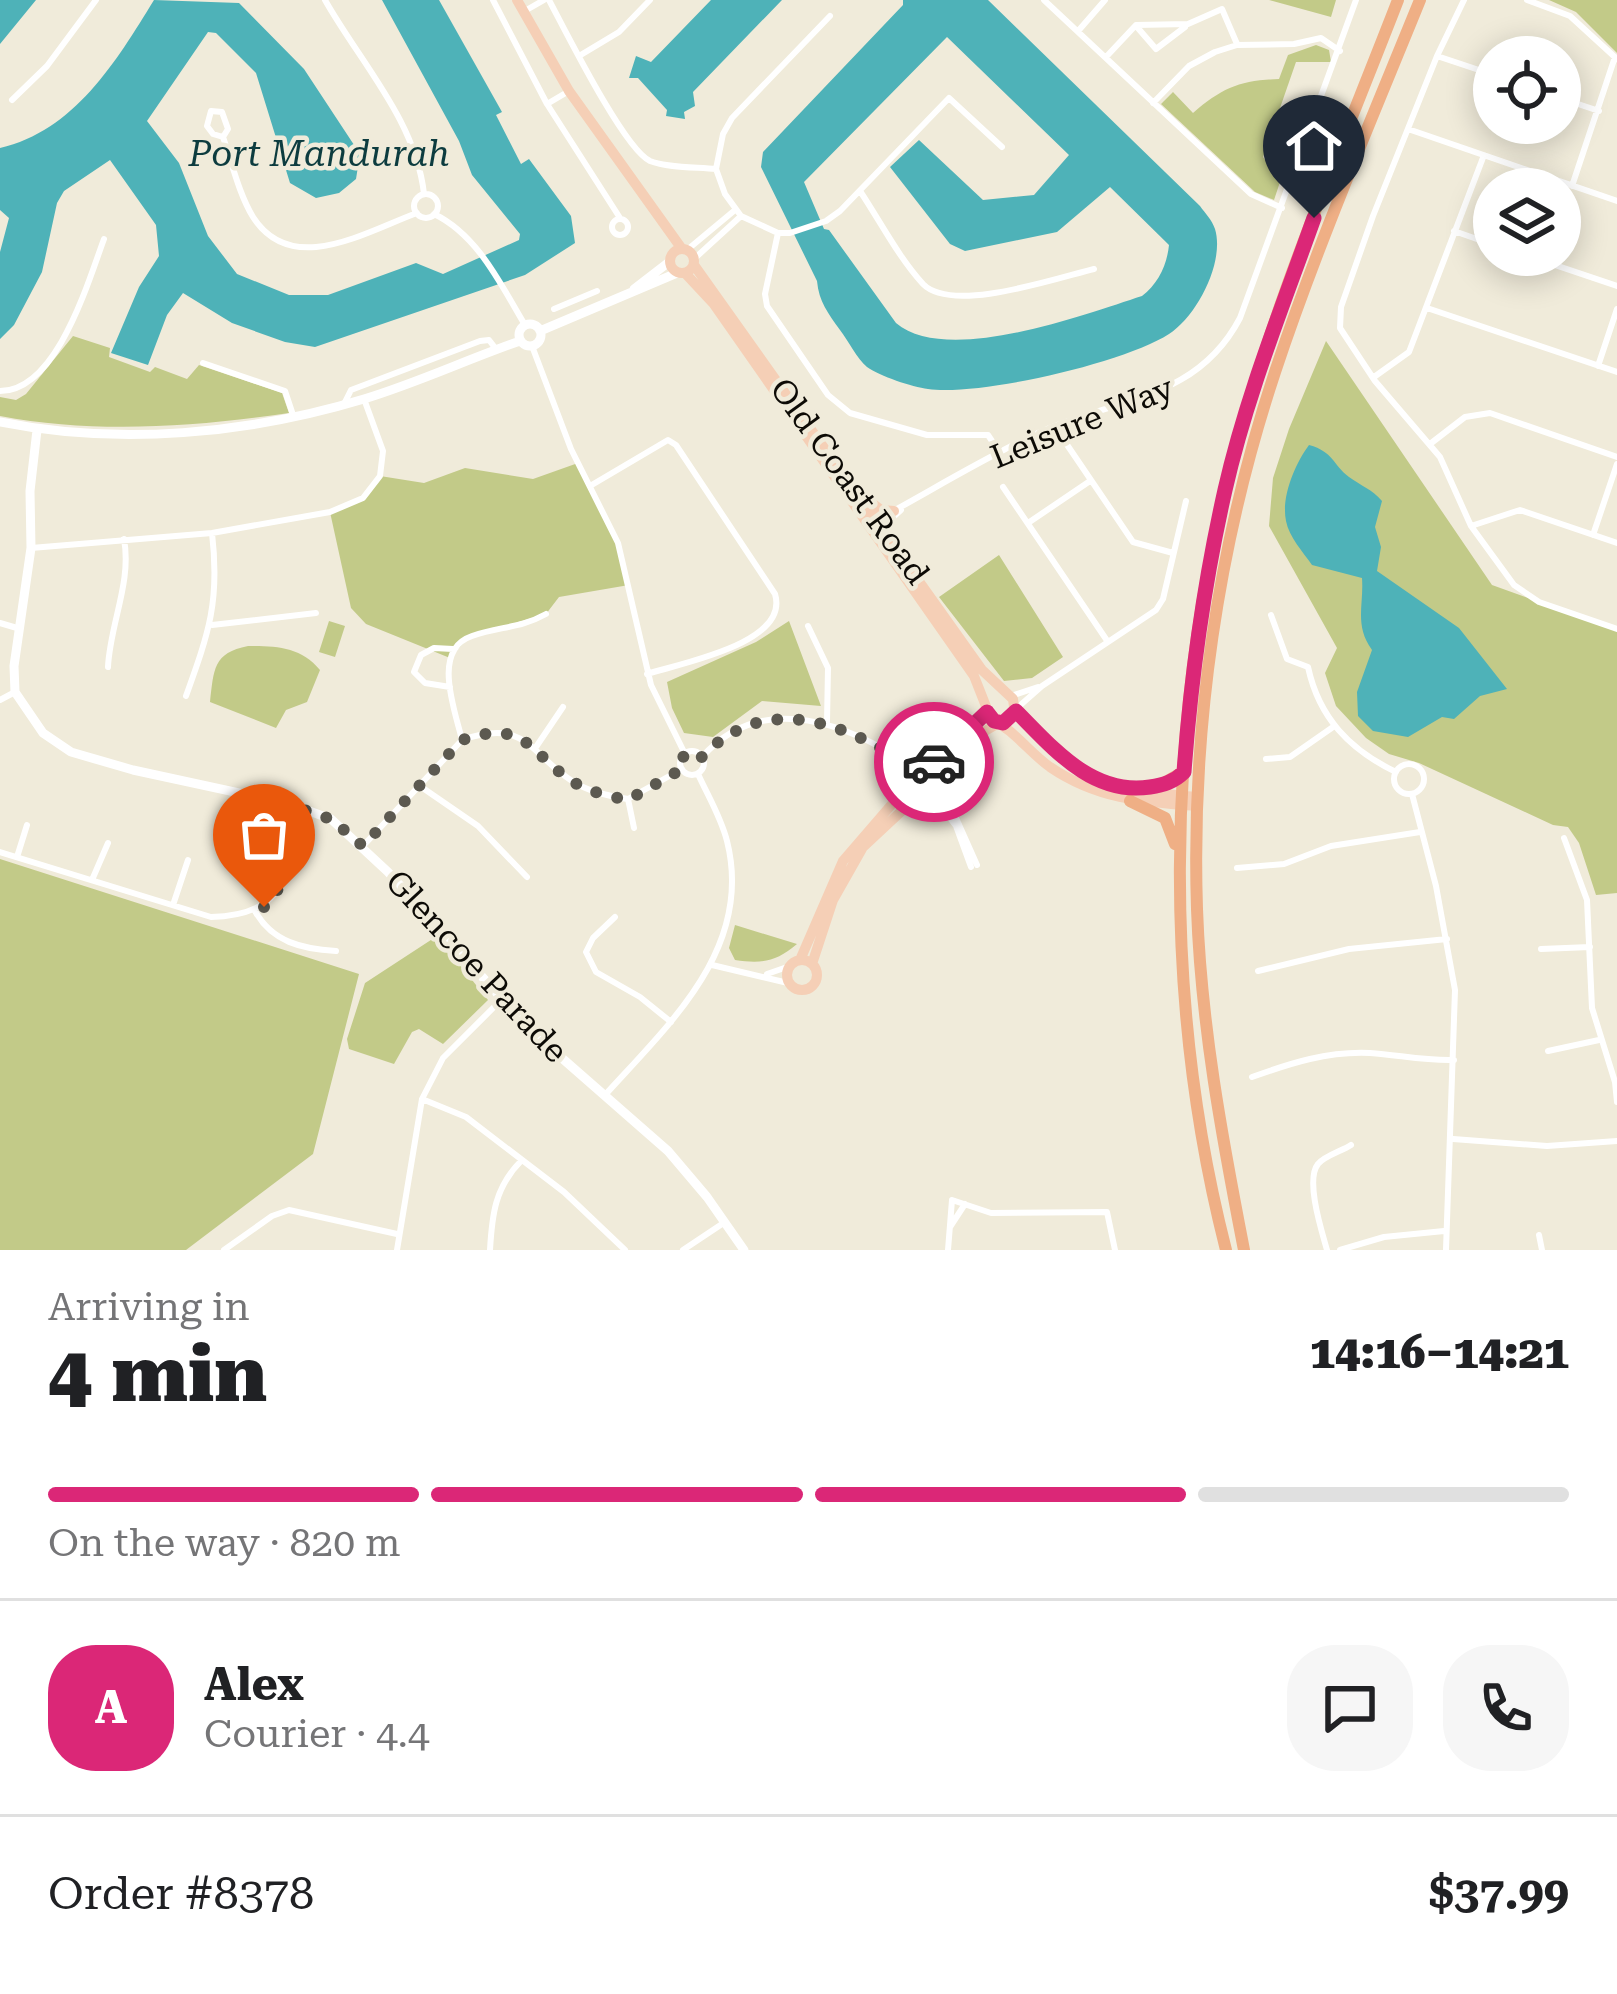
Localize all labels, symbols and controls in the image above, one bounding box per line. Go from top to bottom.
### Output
map controls [1473,36,1581,276]
button: locate [1473,36,1581,144]
pin [1263,95,1365,218]
icon: home [1281,113,1347,179]
water label: Port Mandurah [187,133,450,175]
button: layers [1473,168,1581,276]
street label: Leisure Way [985,367,1180,476]
street label: Old Coast Road [762,370,938,592]
courier [874,702,994,822]
icon: car [901,729,967,795]
pin [213,784,315,907]
icon: bag [231,802,297,868]
street label: Glencoe Parade [378,862,576,1070]
text: Arriving in [48,1284,250,1330]
text: 14:16–14:21 [1310,1326,1569,1379]
text: 4 min [48,1329,267,1420]
text: On the way · 820 m [48,1520,400,1566]
button: chat [1287,1645,1413,1771]
button: phone [1443,1645,1569,1771]
text: Alex [204,1658,304,1711]
text: A [95,1681,127,1734]
text: Courier · 4.4 [204,1711,430,1757]
text: Order #8378 [48,1867,314,1920]
text: $37.99 [1429,1867,1569,1920]

